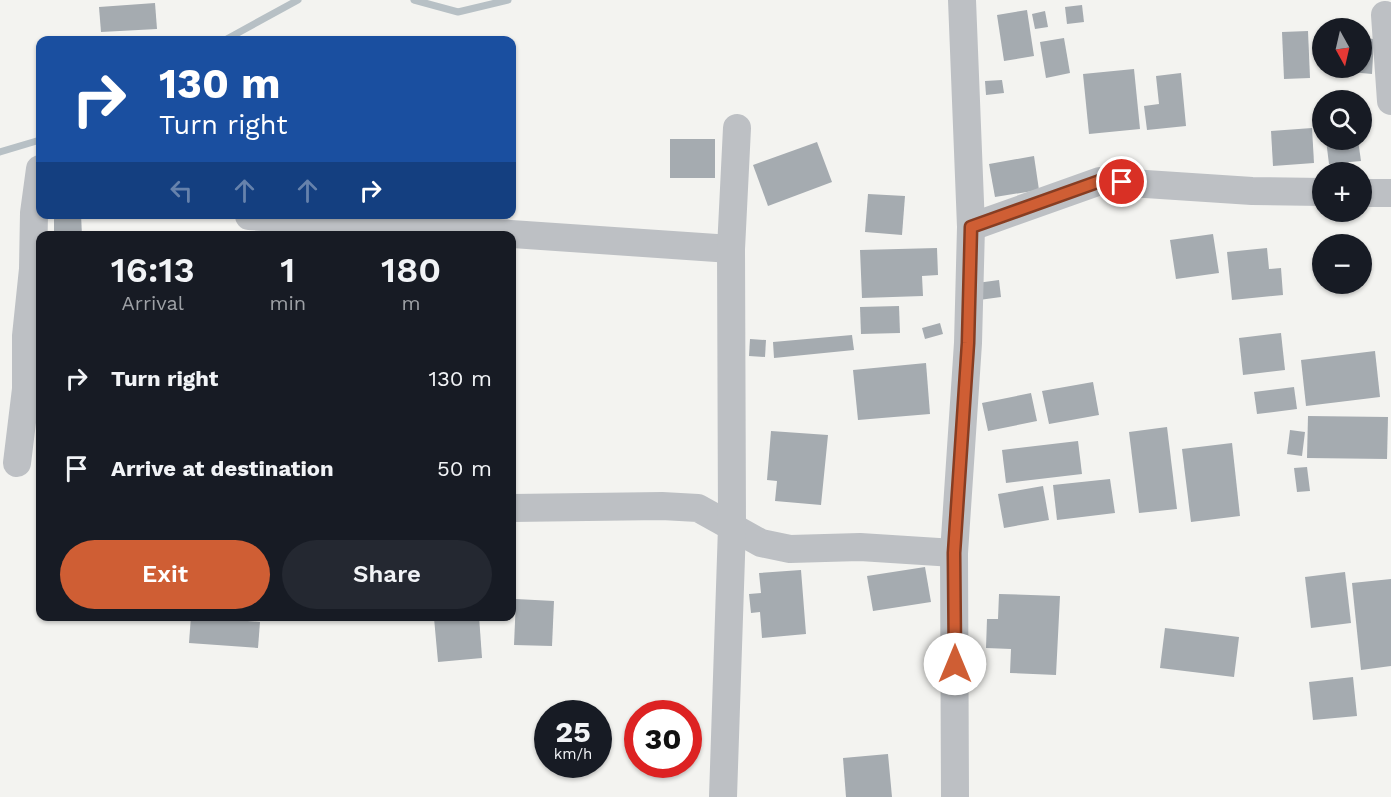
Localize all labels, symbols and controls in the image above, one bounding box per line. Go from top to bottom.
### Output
north arrow [1312,18,1372,78]
map controls [1312,18,1372,294]
text: 130 m [159,59,281,108]
icon: right [60,60,138,138]
button: search [1312,90,1372,150]
text: Turn right [159,109,288,141]
pin [1096,156,1147,207]
button: + [1312,162,1372,222]
icon: arrive [1105,165,1138,198]
icon: left [165,174,198,207]
icon: ahead [228,174,261,207]
icon: ahead [291,174,324,207]
icon: right [354,174,387,207]
button: − [1312,234,1372,294]
text: 16:13 [111,249,195,291]
text: 1 [280,249,295,291]
text: 180 [381,249,441,291]
text: Arrival [122,291,184,315]
text: min [269,291,306,315]
text: m [402,291,421,315]
icon: right [60,362,93,395]
text: Turn right [111,366,218,391]
text: 130 m [428,366,492,391]
icon: arrive [60,452,93,485]
text: Arrive at destination [111,456,334,481]
text: 50 m [437,456,492,481]
button: Exit [60,540,270,609]
button: Share [282,540,492,609]
position arrow [923,632,987,696]
speed limit sign: 30 [624,700,702,778]
text: 25 [555,714,591,749]
text: km/h [554,745,592,763]

